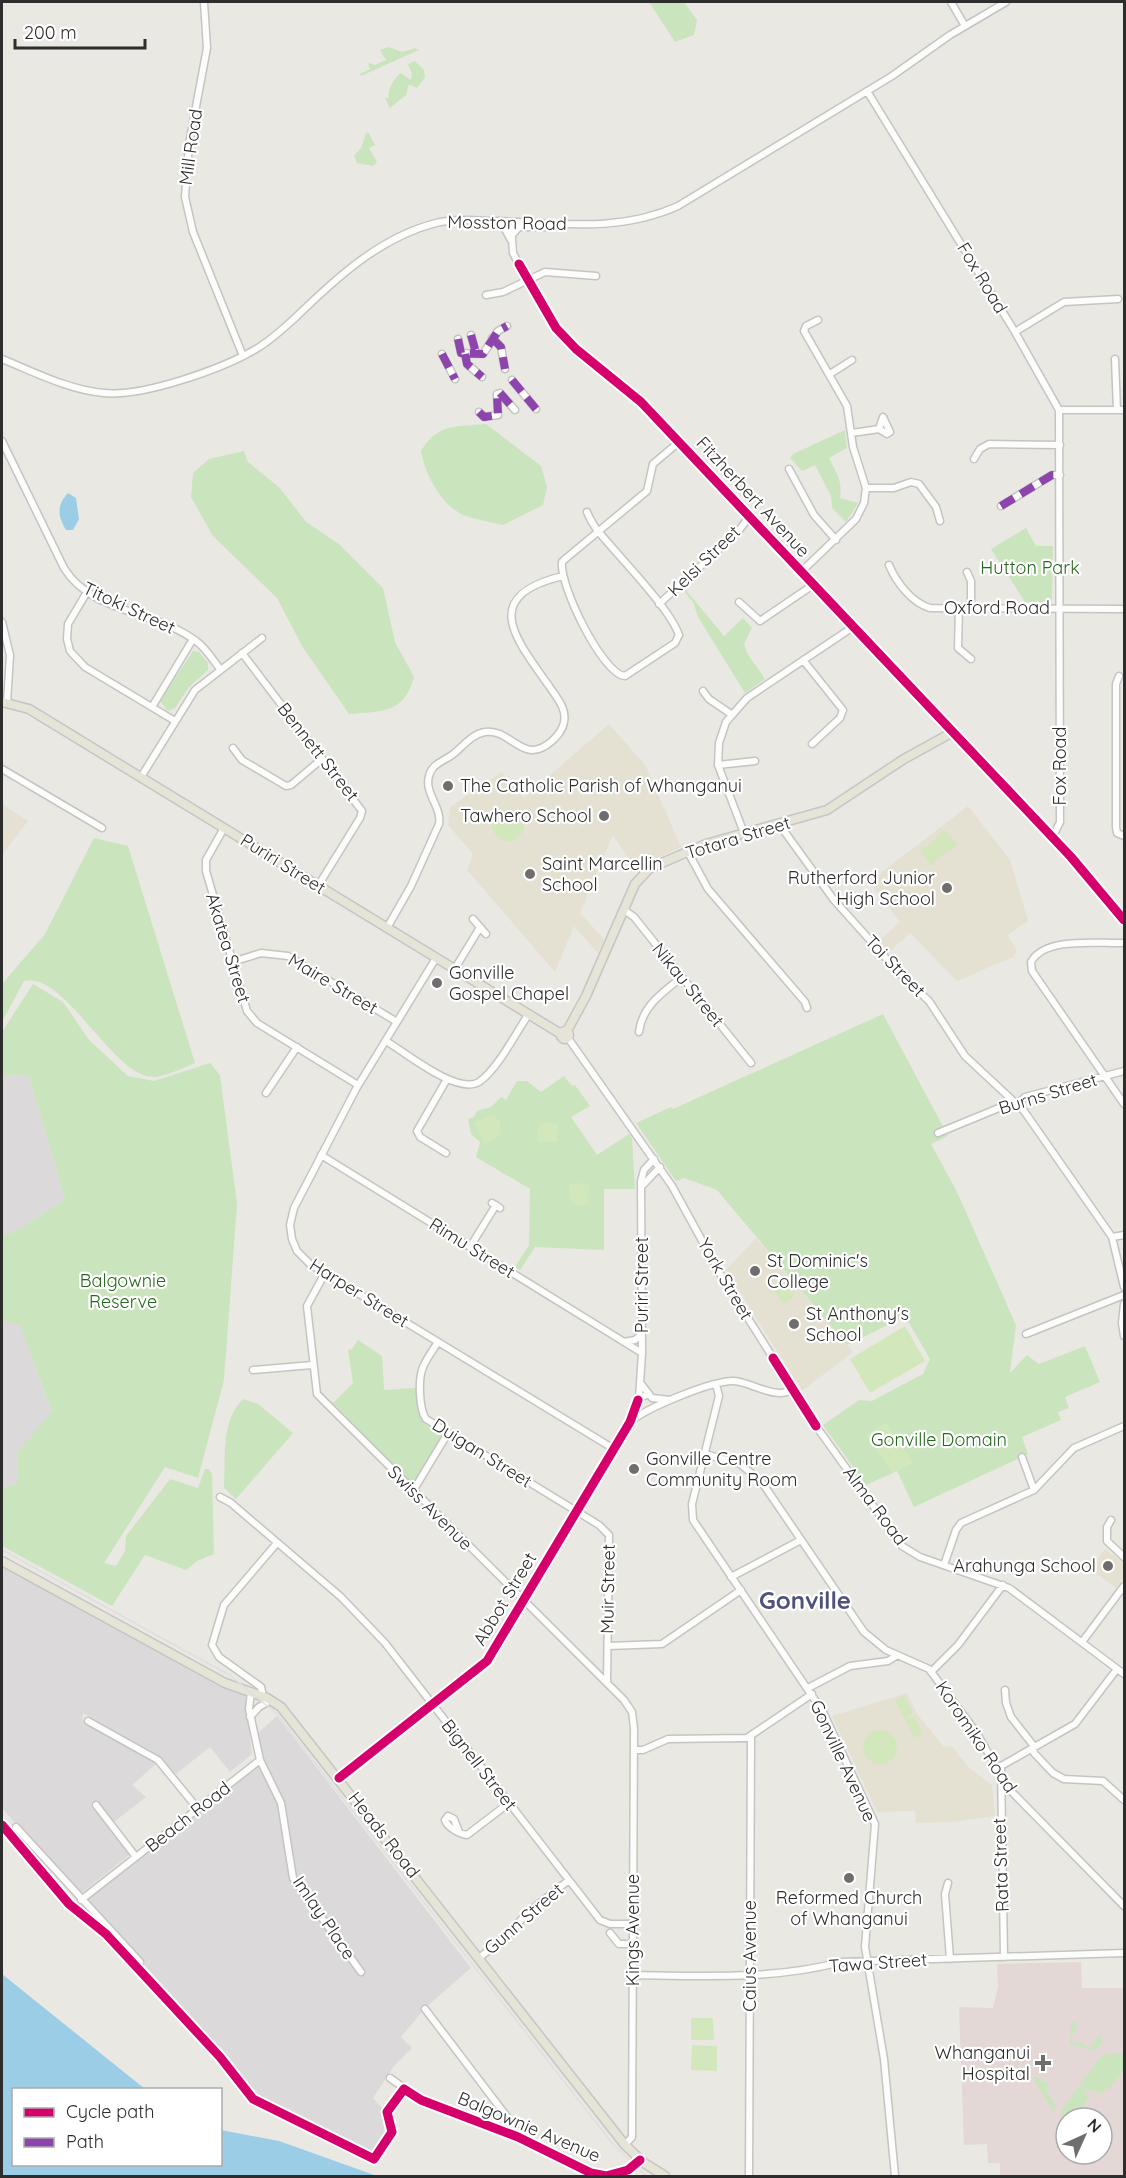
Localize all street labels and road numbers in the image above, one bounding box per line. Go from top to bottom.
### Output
street label: Mill Road [174,107,207,186]
street label: Mosston Road [447,210,567,235]
street label: Fox Road [952,238,1013,317]
street label: Fitzherbert Avenue [692,432,815,562]
street label: Kelsi Street [662,520,745,601]
street label: Titoki Street [79,576,179,639]
street label: Oxford Road [944,596,1050,619]
street label: Bennett Street [273,698,364,806]
street label: Fox Road [1048,727,1071,805]
street label: Totara Street [683,811,793,864]
street label: Puriri Street [236,828,330,899]
street label: Akatea Street [201,890,256,1005]
street label: Toi Street [860,930,931,1002]
street label: Nikau Street [647,938,729,1031]
street label: Maire Street [284,948,382,1019]
street label: Burns Street [996,1068,1100,1119]
street label: Rimu Street [425,1212,519,1283]
street label: York Street [693,1234,758,1324]
street label: Puriri Street [630,1237,653,1333]
street label: Harper Street [305,1253,413,1332]
street label: Duigan Street [428,1413,537,1492]
street label: Swiss Avenue [383,1460,478,1555]
street label: Alma Road [838,1462,912,1550]
street label: Muir Street [595,1544,620,1634]
street label: Abbot Street [468,1548,541,1649]
street label: Koromiko Road [931,1676,1022,1797]
street label: Gonville Avenue [805,1696,882,1825]
street label: Bignell Street [437,1714,522,1815]
street label: Beach Road [140,1776,235,1857]
street label: Heads Road [344,1787,425,1882]
street label: Rata Street [987,1818,1014,1912]
street label: Imlay Place [288,1871,361,1964]
street label: Kings Avenue [621,1874,644,1986]
street label: Gunn Street [479,1878,568,1959]
street label: Caius Avenue [738,1900,761,2012]
street label: Tawa Street [828,1948,928,1977]
street label: Balgownie Avenue [454,2086,604,2167]

